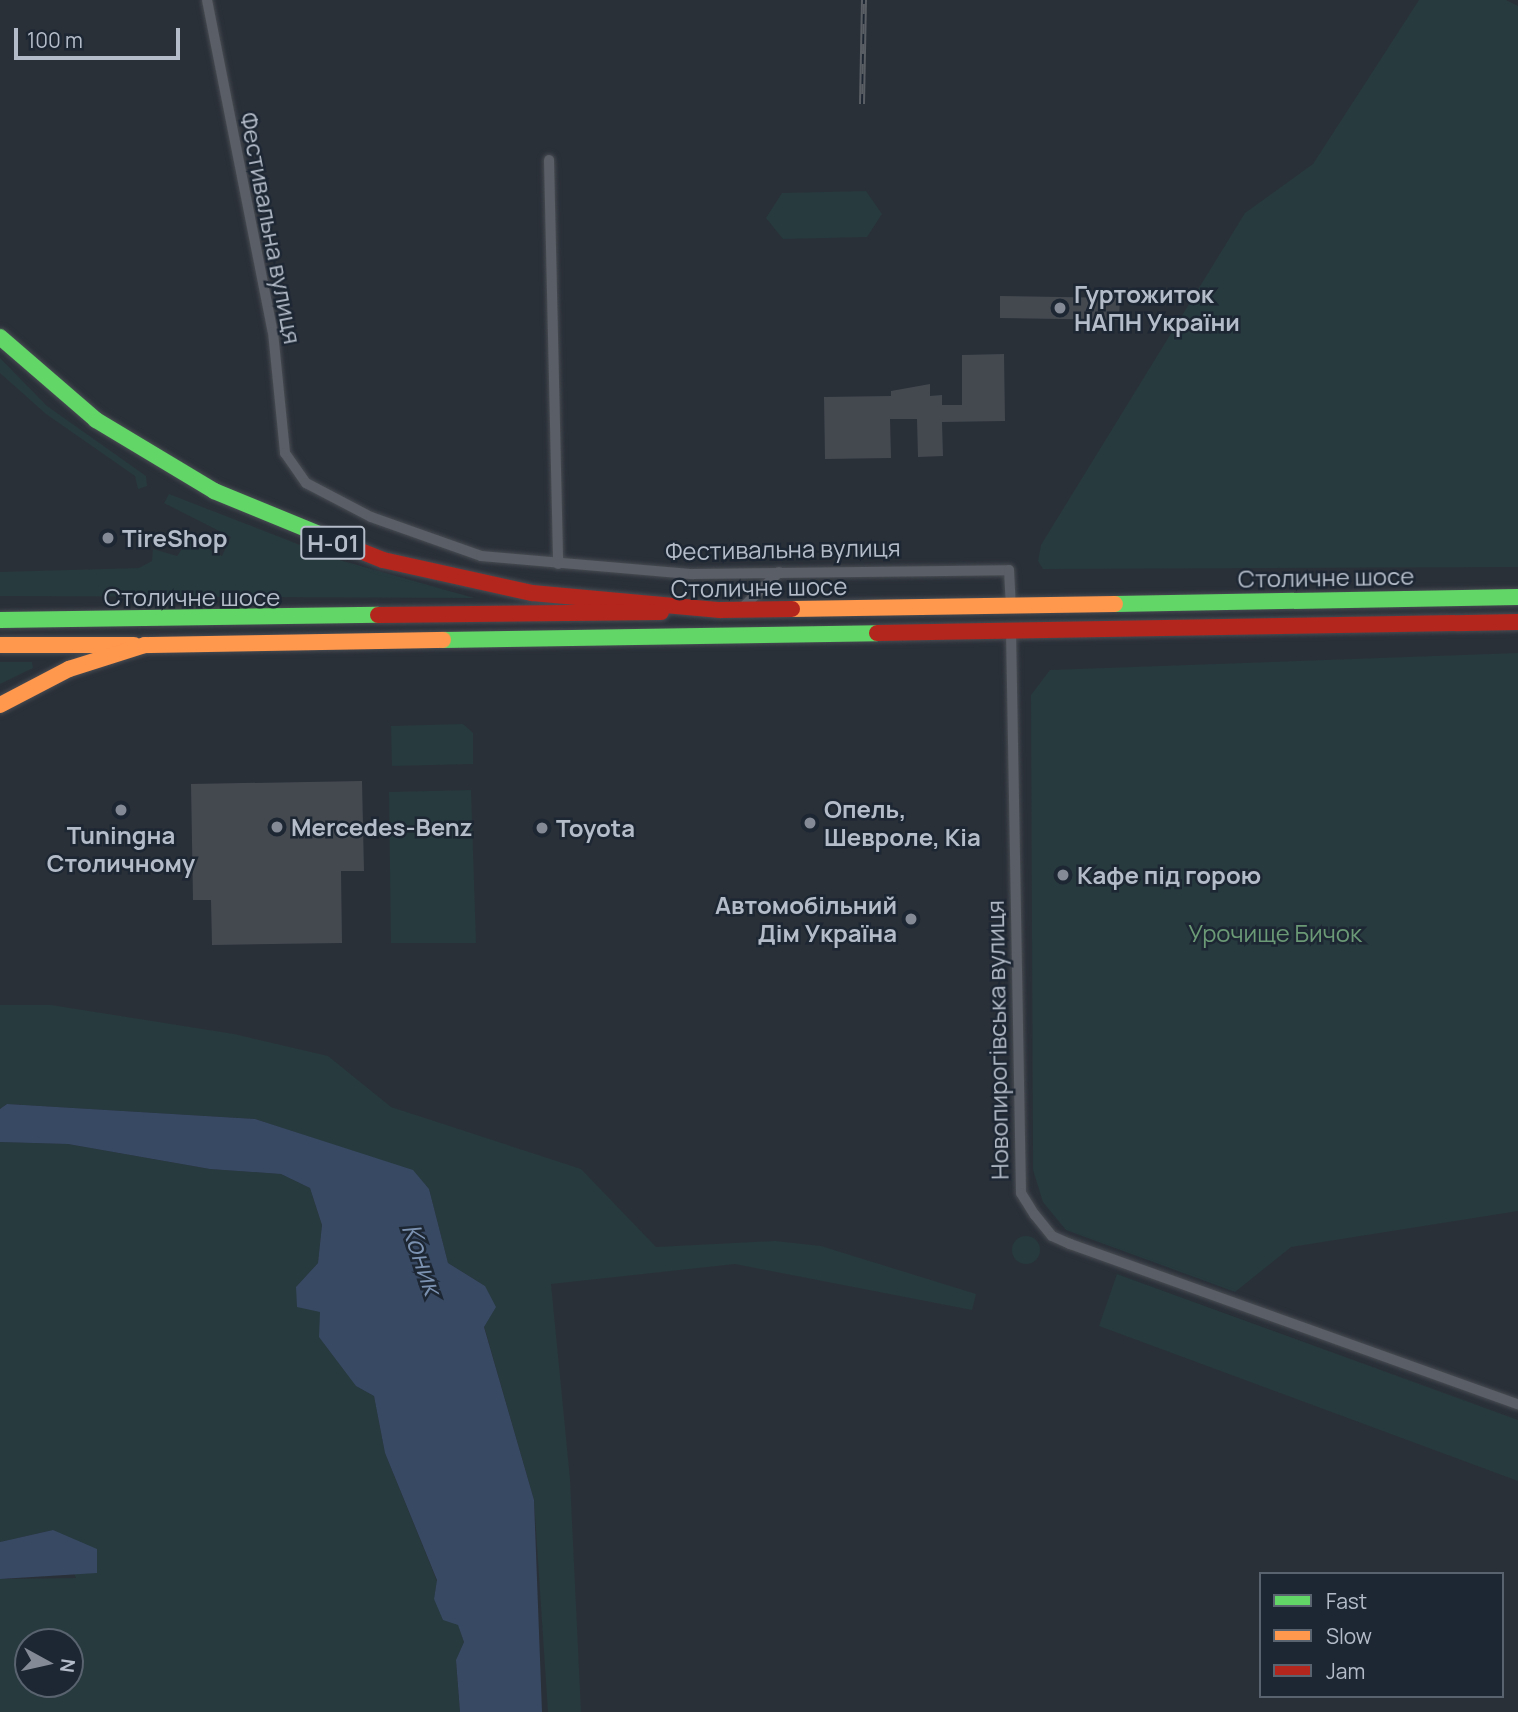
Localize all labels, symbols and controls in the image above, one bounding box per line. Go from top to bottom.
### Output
scale bar [18,14,184,58]
text: 100 m [27,26,83,54]
street label: Фестивальна вулиця [234,110,308,346]
place label: Гуртожиток НАПН України [1074,280,1240,336]
marker: Гуртожиток НАПН України [1052,300,1068,316]
place label: TireShop [122,524,227,552]
road number: Н-01 [300,524,366,562]
marker: TireShop [100,530,116,546]
street label: Фестивальна вулиця [665,533,901,565]
street label: Столичне шосе [1237,561,1415,593]
street label: Столичне шосе [670,571,848,603]
street label: Столичне шосе [104,583,280,611]
place label: Опель, Шевроле, Кіа [824,795,981,851]
marker: Tuningна Столичному [113,802,129,818]
place label: Mercedes-Benz [291,813,473,841]
place label: Toyota [556,814,635,842]
marker: Опель, Шевроле, Кіа [802,815,818,831]
marker: Mercedes-Benz [269,819,285,835]
marker: Toyota [534,820,550,836]
place label: Tuningна Столичному [47,821,195,877]
place label: Кафе під горою [1077,861,1261,889]
marker: Кафе під горою [1055,867,1071,883]
place label: Автомобільний Дім Україна [715,891,897,947]
street label: Новопирогівська вулиця [980,900,1014,1180]
marker: Автомобільний Дім Україна [903,911,919,927]
park label: Урочище Бичок [1188,919,1362,947]
water label: Коник [395,1219,449,1299]
legend [1259,1572,1504,1698]
text: Fast [1326,1587,1367,1615]
text: Slow [1326,1622,1372,1650]
north arrow [14,1628,84,1698]
text: N [54,1657,82,1674]
text: Jam [1326,1657,1365,1685]

